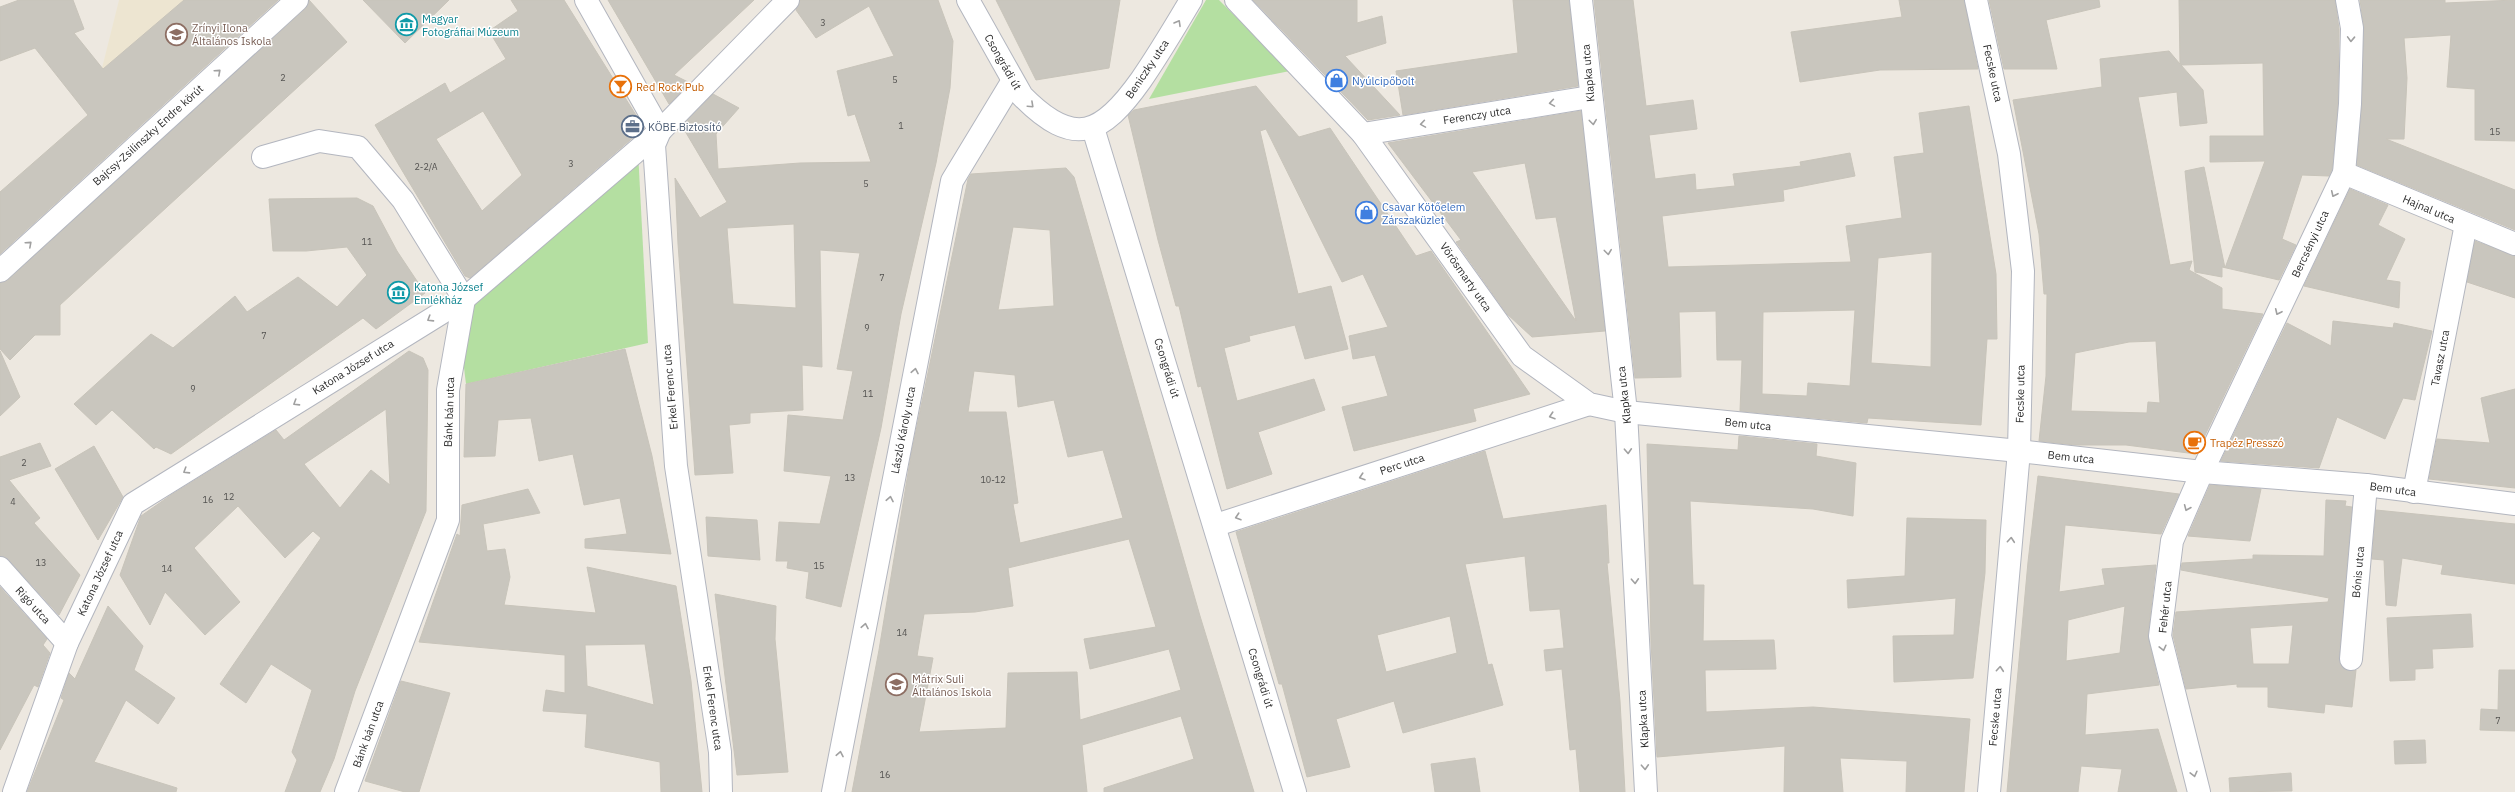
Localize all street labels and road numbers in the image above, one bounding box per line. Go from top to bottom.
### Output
street label: Csongrádi út [981,32,1025,93]
street label: Beniczky utca [1122,37,1172,101]
street label: Klapka utca [1578,43,1597,102]
street label: Fecske utca [1980,43,2006,103]
street label: Bajcsy-Zsilinszky Endre körút [90,81,206,188]
street label: Ferenczy utca [1442,103,1512,127]
street label: Hajnal utca [2401,192,2457,226]
street label: Bercsényi utca [2288,208,2332,280]
street label: Vörösmarty utca [1437,240,1495,314]
street label: Tavasz utca [2428,329,2452,387]
street label: Katona József utca [310,336,396,398]
street label: Csongrádi út [1151,336,1183,400]
street label: Erkel Ferenc utca [659,344,681,430]
street label: Klapka utca [1614,365,1634,425]
street label: Fecske utca [2012,365,2028,423]
street label: Bánk bán utca [441,377,457,447]
street label: László Károly utca [888,385,918,475]
street label: Bem utca [1724,415,1772,433]
street label: Bem utca [2047,448,2095,466]
street label: Perc utca [1378,450,1426,478]
street label: Bem utca [2369,479,2417,499]
street label: Katona József utca [74,528,126,618]
street label: Bónis utca [2349,545,2367,598]
street label: Fehér utca [2155,580,2175,634]
street label: Rigó utca [12,583,54,627]
street label: Csongrádi út [1245,646,1277,710]
street label: Erkel Ferenc utca [700,665,726,751]
street label: Fecske utca [1985,687,2005,747]
street label: Klapka utca [1634,690,1652,748]
street label: Bánk bán utca [349,698,387,769]

